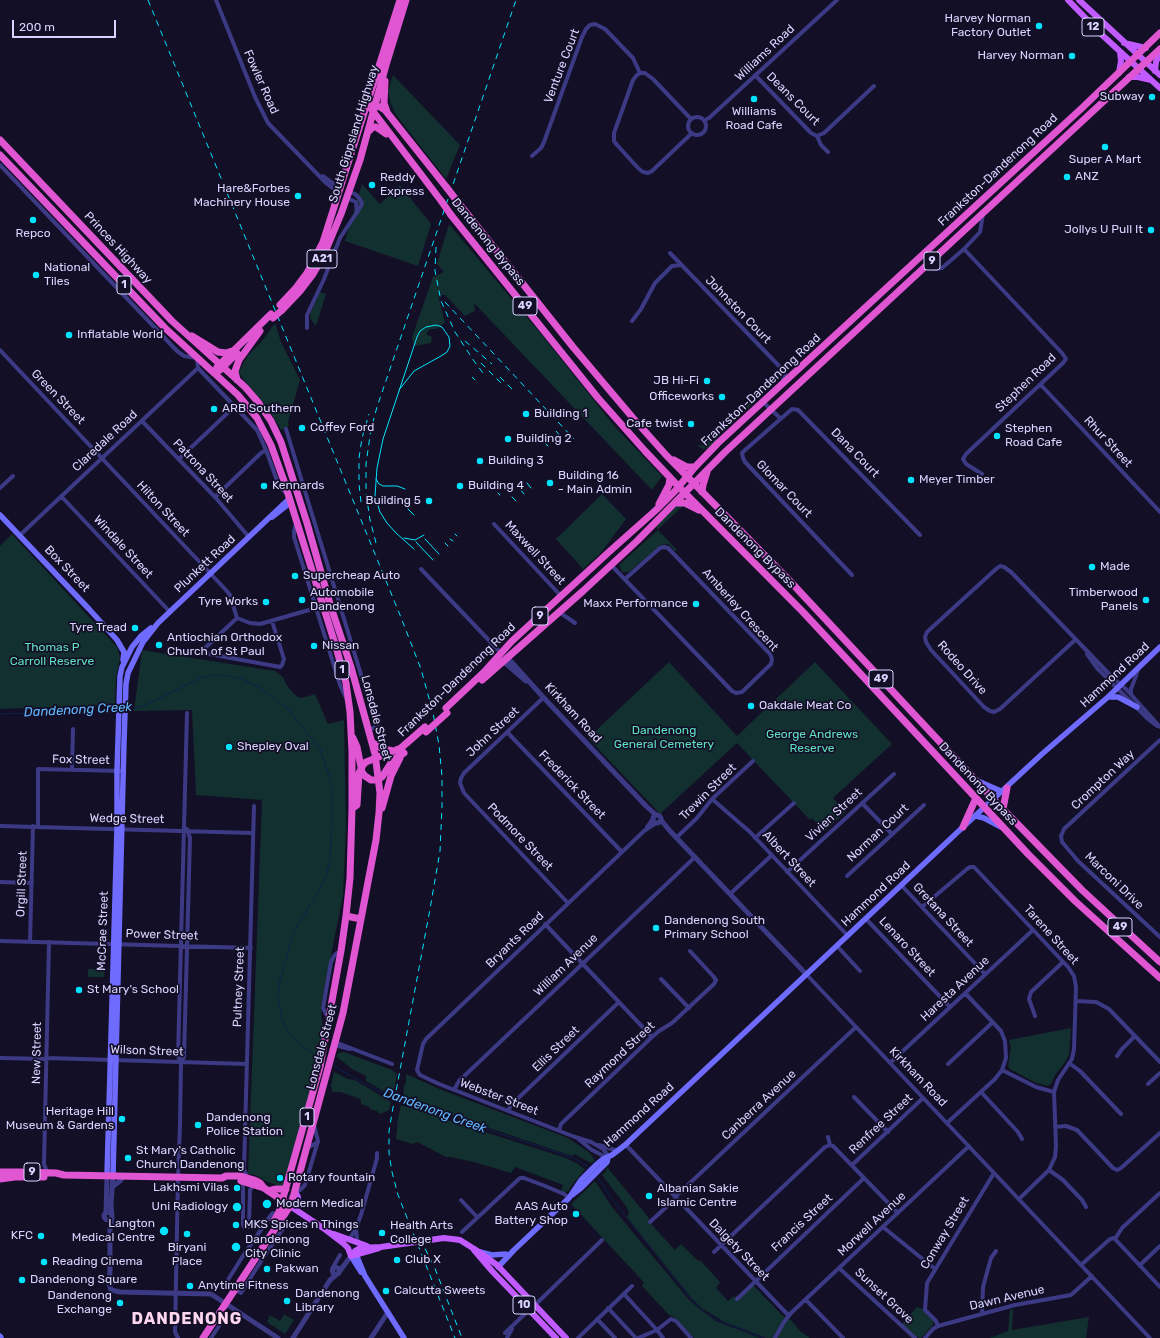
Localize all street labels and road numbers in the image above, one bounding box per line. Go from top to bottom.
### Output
road number: 12 [1082,18,1104,36]
street label: Williams Road [732,22,798,84]
street label: Venture Court [541,27,583,105]
street label: Fowler Road [240,48,282,116]
street label: South Gippsland Highway [326,63,382,205]
street label: Deans Court [763,69,823,129]
street label: Frankston-Dandenong Road [935,111,1061,229]
street label: Dandenong Bypass [448,195,528,289]
street label: Princes Highway [81,209,155,287]
road number: A21 [307,250,337,268]
road number: 9 [924,252,940,270]
street label: Johnston Court [702,273,774,347]
road number: 1 [117,276,131,294]
road number: 49 [513,297,537,315]
street label: Frankston-Dandenong Road [698,331,824,449]
street label: Stephen Road [993,350,1059,416]
street label: Green Street [28,366,88,428]
street label: Claredale Road [70,407,140,475]
street label: Rhur Street [1081,413,1135,471]
street label: Dana Court [828,425,882,481]
street label: Patrona Street [170,436,236,506]
street label: Glomar Court [753,457,815,521]
street label: Hilton Street [134,478,192,540]
street label: Dandenong Bypass [712,505,798,591]
street label: Windale Street [90,513,156,581]
street label: Maxwell Street [502,518,568,588]
street label: Plunkett Road [171,532,239,596]
street label: Box Street [41,543,93,595]
street label: Amberley Crescent [699,566,781,654]
road number: 9 [532,607,548,625]
street label: Frankston-Dandenong Road [395,620,519,740]
street label: Rodeo Drive [934,638,990,698]
street label: Hammond Road [1077,639,1153,711]
road number: 1 [335,661,349,679]
road number: 49 [869,670,893,688]
street label: Lonsdale Street [358,674,394,762]
street label: Kirkham Road [542,680,604,746]
street label: John Street [464,704,522,760]
street label: Dandenong Bypass [936,740,1020,828]
street label: Crompton Way [1068,747,1138,813]
street label: Frederick Street [536,748,608,822]
street label: Fox Street [52,752,110,768]
street label: Trewin Street [677,761,739,823]
street label: Vivien Street [803,785,865,845]
street label: Podmore Street [484,800,556,874]
street label: Norman Court [844,801,912,865]
street label: Wedge Street [90,811,164,827]
street label: Albert Street [759,828,819,890]
street label: Marconi Drive [1082,849,1146,913]
street label: Orgill Street [14,851,30,917]
street label: Hammond Road [838,858,914,930]
street label: Gretana Street [910,880,976,950]
street label: McCrae Street [94,891,112,971]
street label: Tarene Street [1020,902,1082,968]
street label: Bryants Road [483,909,547,971]
street label: Lenaro Street [876,914,938,980]
road number: 49 [1108,918,1132,936]
street label: Power Street [125,927,199,943]
street label: William Avenue [531,931,601,999]
street label: Pultney Street [230,946,248,1028]
street label: Haresta Avenue [918,953,992,1025]
street label: Lonsdale Street [304,1003,340,1091]
street label: Raymond Street [582,1019,658,1091]
street label: New Street [29,1022,45,1084]
street label: Ellis Street [530,1023,582,1075]
street label: Wilson Street [110,1043,184,1059]
street label: Kirkham Road [886,1044,950,1110]
street label: Canberra Avenue [719,1067,799,1143]
street label: Webster Street [458,1075,540,1119]
street label: Hammond Road [601,1080,677,1150]
street label: Renfree Street [846,1091,916,1157]
road number: 1 [300,1108,314,1126]
road number: 9 [24,1163,40,1181]
street label: Morwell Avenue [835,1189,909,1259]
street label: Francis Street [768,1191,836,1255]
street label: Conway Street [918,1194,972,1272]
street label: Dalgety Street [706,1216,772,1284]
street label: Sunset Grove [852,1265,916,1327]
street label: Dawn Avenue [968,1282,1046,1314]
road number: 10 [513,1296,535,1314]

